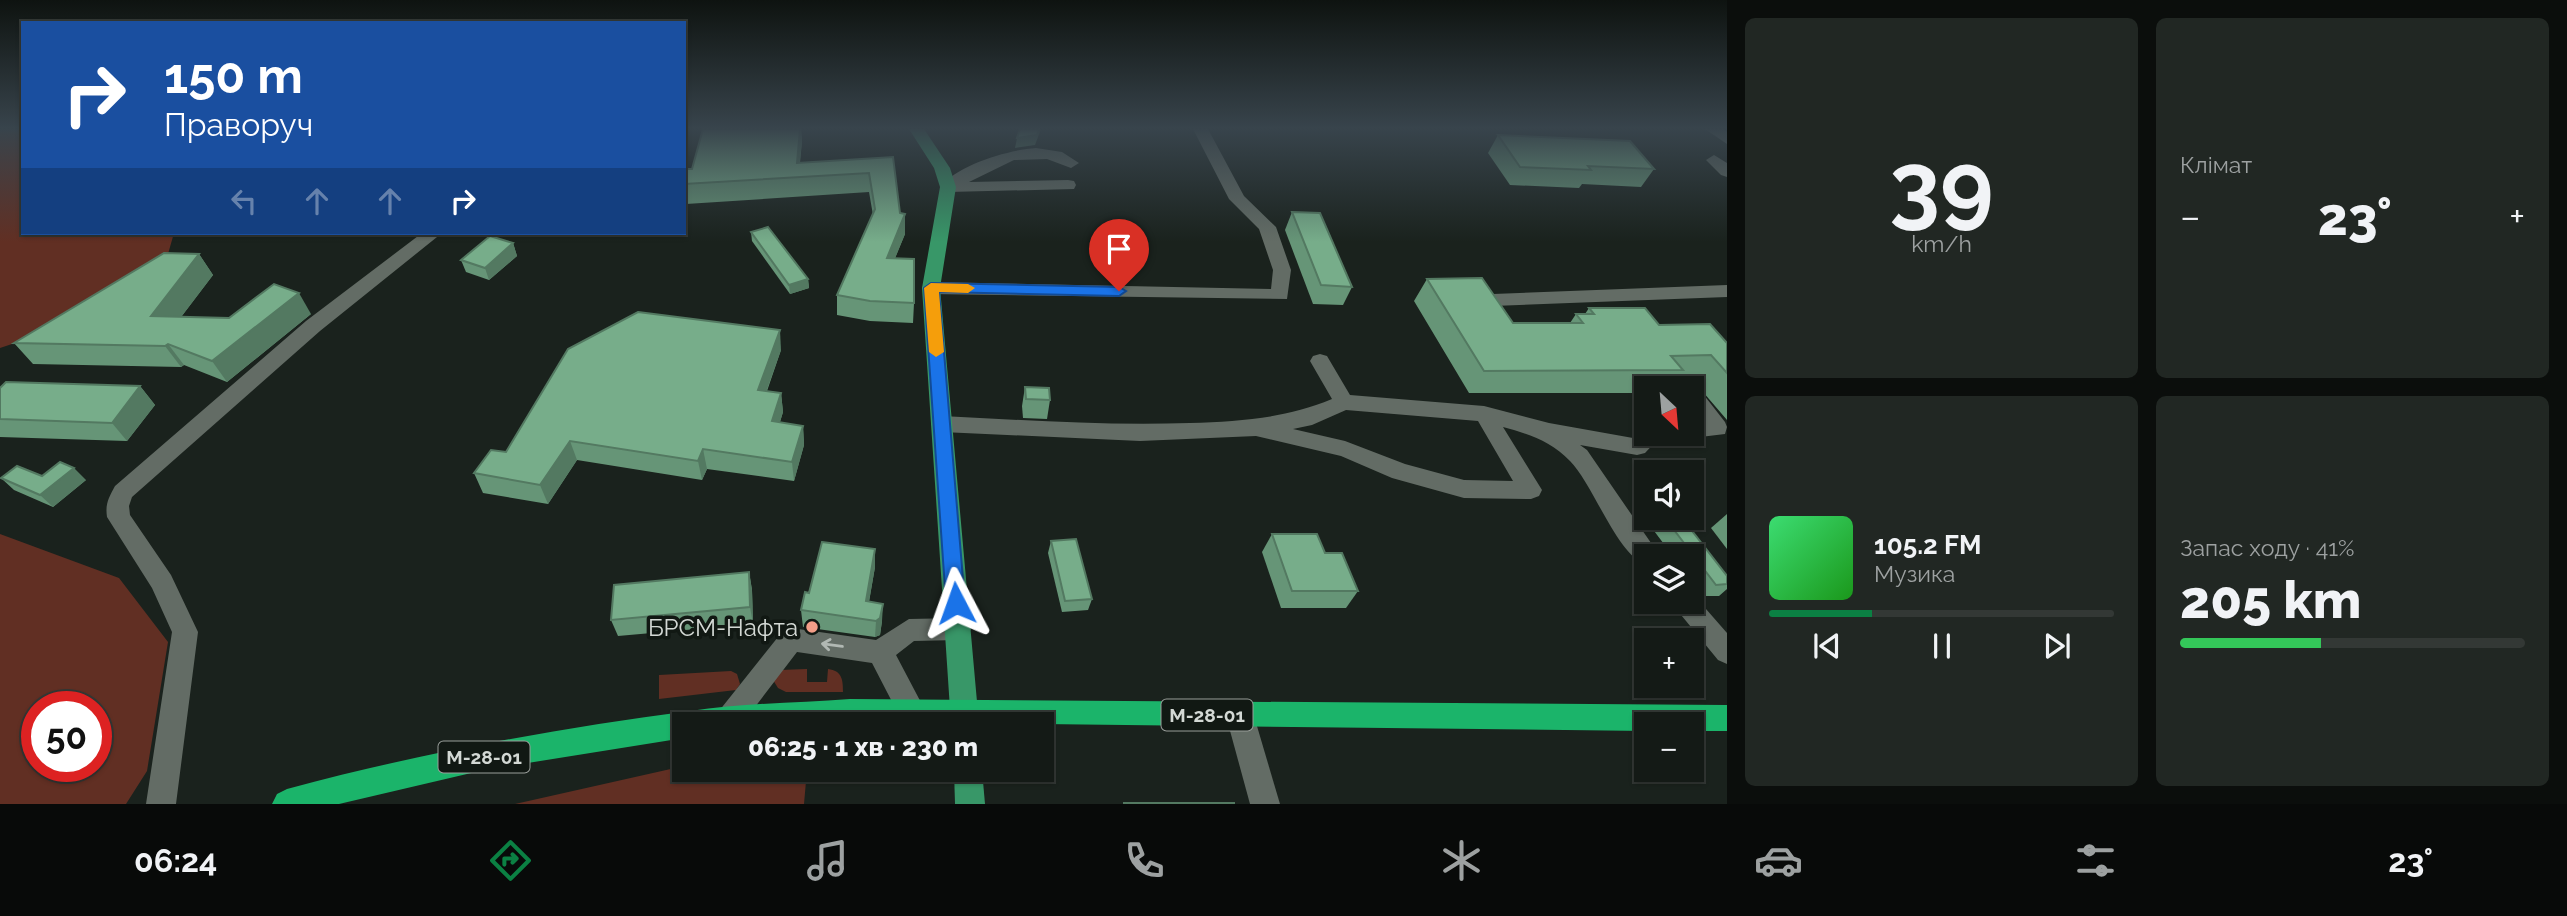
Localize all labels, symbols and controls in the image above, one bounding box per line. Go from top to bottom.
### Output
text: 150 m [164,47,303,104]
icon: right [49,49,140,140]
text: Праворуч [164,106,313,143]
text: 39 [1889,131,1994,238]
text: Клімат [2180,151,2252,178]
icon: left [225,182,263,220]
icon: ahead [298,182,336,220]
icon: ahead [371,182,409,220]
icon: right [444,182,482,220]
text: 23° [2318,186,2392,247]
text: − [2180,194,2200,239]
text: + [2509,194,2525,239]
pin [1089,219,1149,291]
icon: arrive [1100,230,1138,268]
text: km/h [1911,230,1972,257]
north arrow [1634,376,1704,446]
map controls [1634,376,1704,782]
button: sound [1634,460,1704,530]
text: 105.2 FM [1874,530,1981,560]
text: Запас ходу · 41% [2180,534,2355,561]
button: layers [1634,544,1704,614]
text: Музика [1874,560,1955,587]
position arrow [919,566,993,640]
text: 205 km [2180,569,2361,630]
place label: БРСМ-Нафта [648,613,798,642]
marker: БРСМ-Нафта [804,619,820,635]
icon: previous [1808,627,1846,665]
icon: pause [1923,627,1961,665]
icon: next [2038,627,2076,665]
button: + [1634,628,1704,698]
one-way arrow [821,639,844,652]
speed limit sign: 50 [21,691,112,782]
road number: М-28-01 [1162,700,1252,730]
button: − [1634,712,1704,782]
text: 06:25 · 1 хв · 230 m [748,732,978,762]
road number: М-28-01 [438,742,530,772]
icon: directions [486,836,535,885]
icon: music [803,836,852,885]
icon: phone [1120,836,1169,885]
icon: climate [1437,836,1486,885]
icon: car [1754,836,1803,885]
icon: filters [2071,836,2120,885]
text: 06:24 [134,842,217,879]
text: 23° [2388,842,2433,879]

